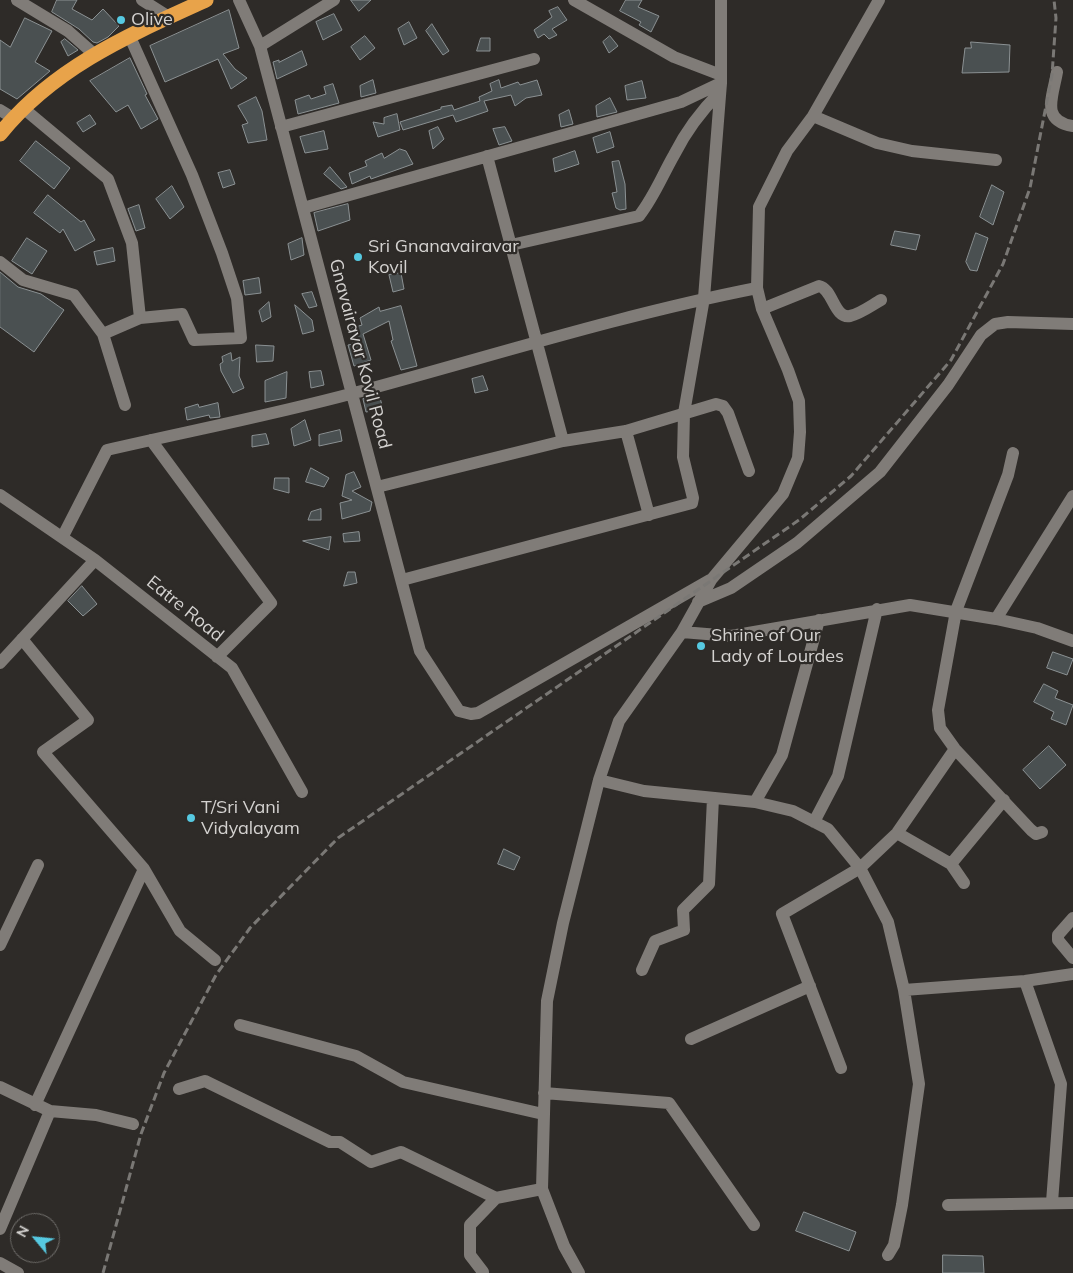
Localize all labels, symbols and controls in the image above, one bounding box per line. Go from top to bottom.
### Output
place label: Olive [131,9,173,31]
marker: Olive [115,14,127,26]
place label: Sri Gnanavairavar Kovil [368,236,519,278]
marker: Sri Gnanavairavar Kovil [352,251,364,263]
street label: Gnavairavar Kovil Road [324,257,396,451]
street label: Eatre Road [142,571,228,647]
place label: Shrine of Our Lady of Lourdes [711,625,844,668]
marker: Shrine of Our Lady of Lourdes [695,640,707,652]
place label: T/Sri Vani Vidyalayam [201,797,300,840]
marker: T/Sri Vani Vidyalayam [185,812,197,824]
north arrow [10,1213,60,1263]
text: N [12,1223,33,1240]

